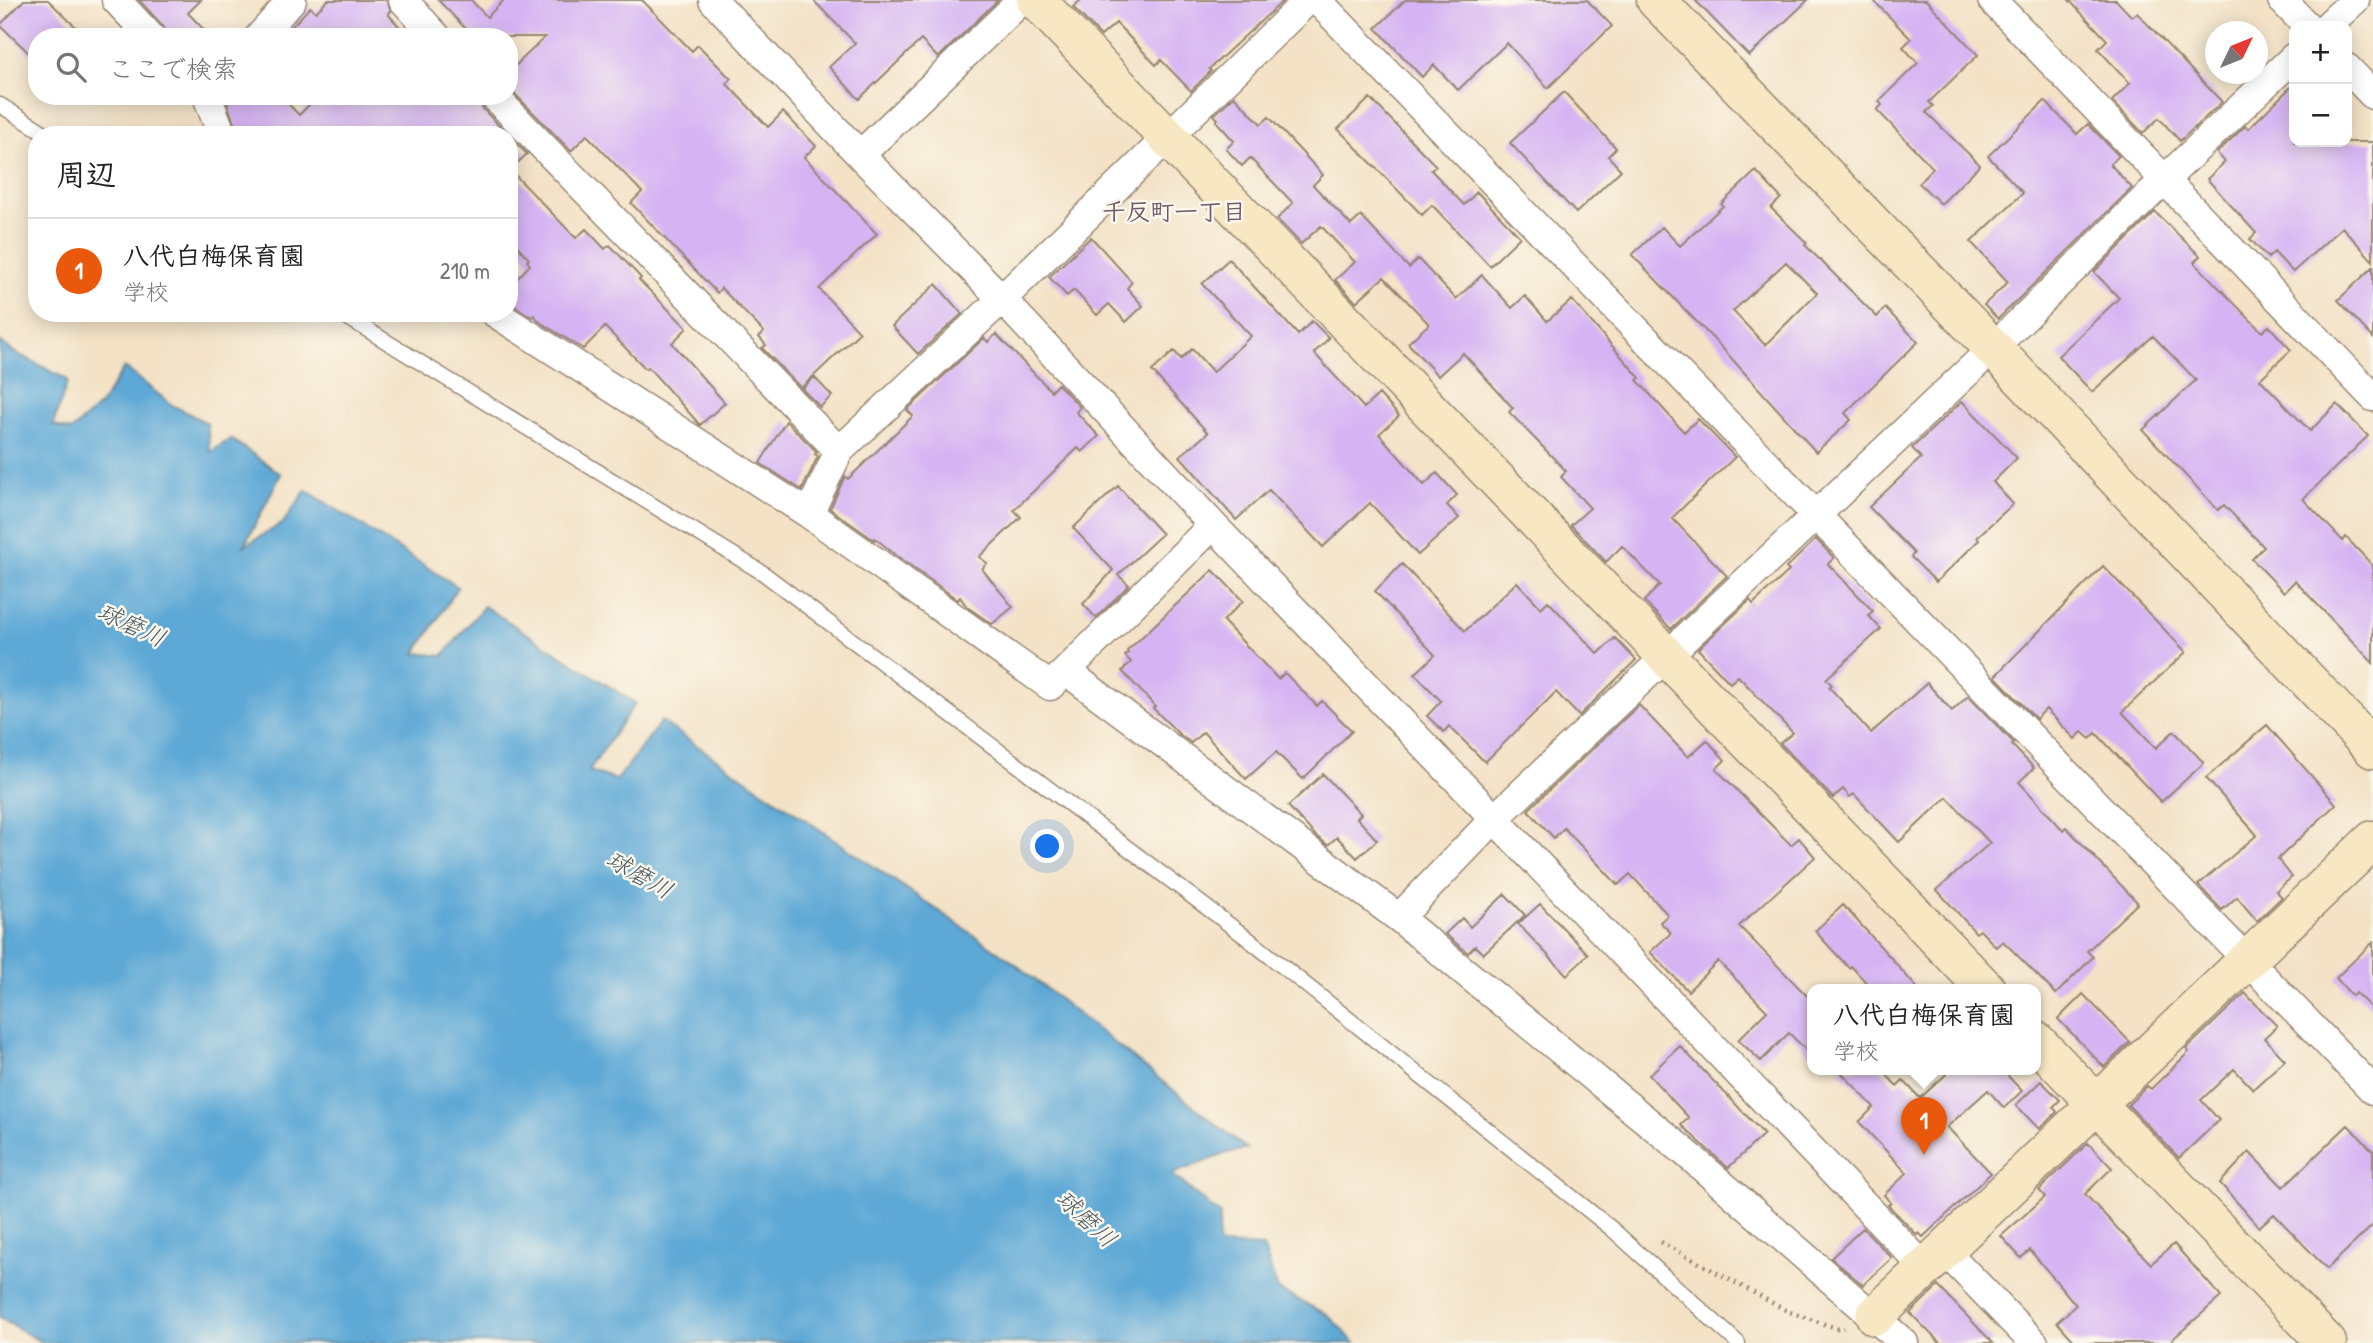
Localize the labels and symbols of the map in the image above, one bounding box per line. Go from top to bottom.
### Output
north arrow [2205,21,2268,84]
district label: 千反町一丁目 [1102,195,1246,227]
water label: 球磨川 [93,594,171,654]
your location [1030,829,1064,863]
water label: 球磨川 [601,842,679,906]
pin: 1 [1901,1097,1947,1155]
water label: 球磨川 [1050,1182,1124,1254]

